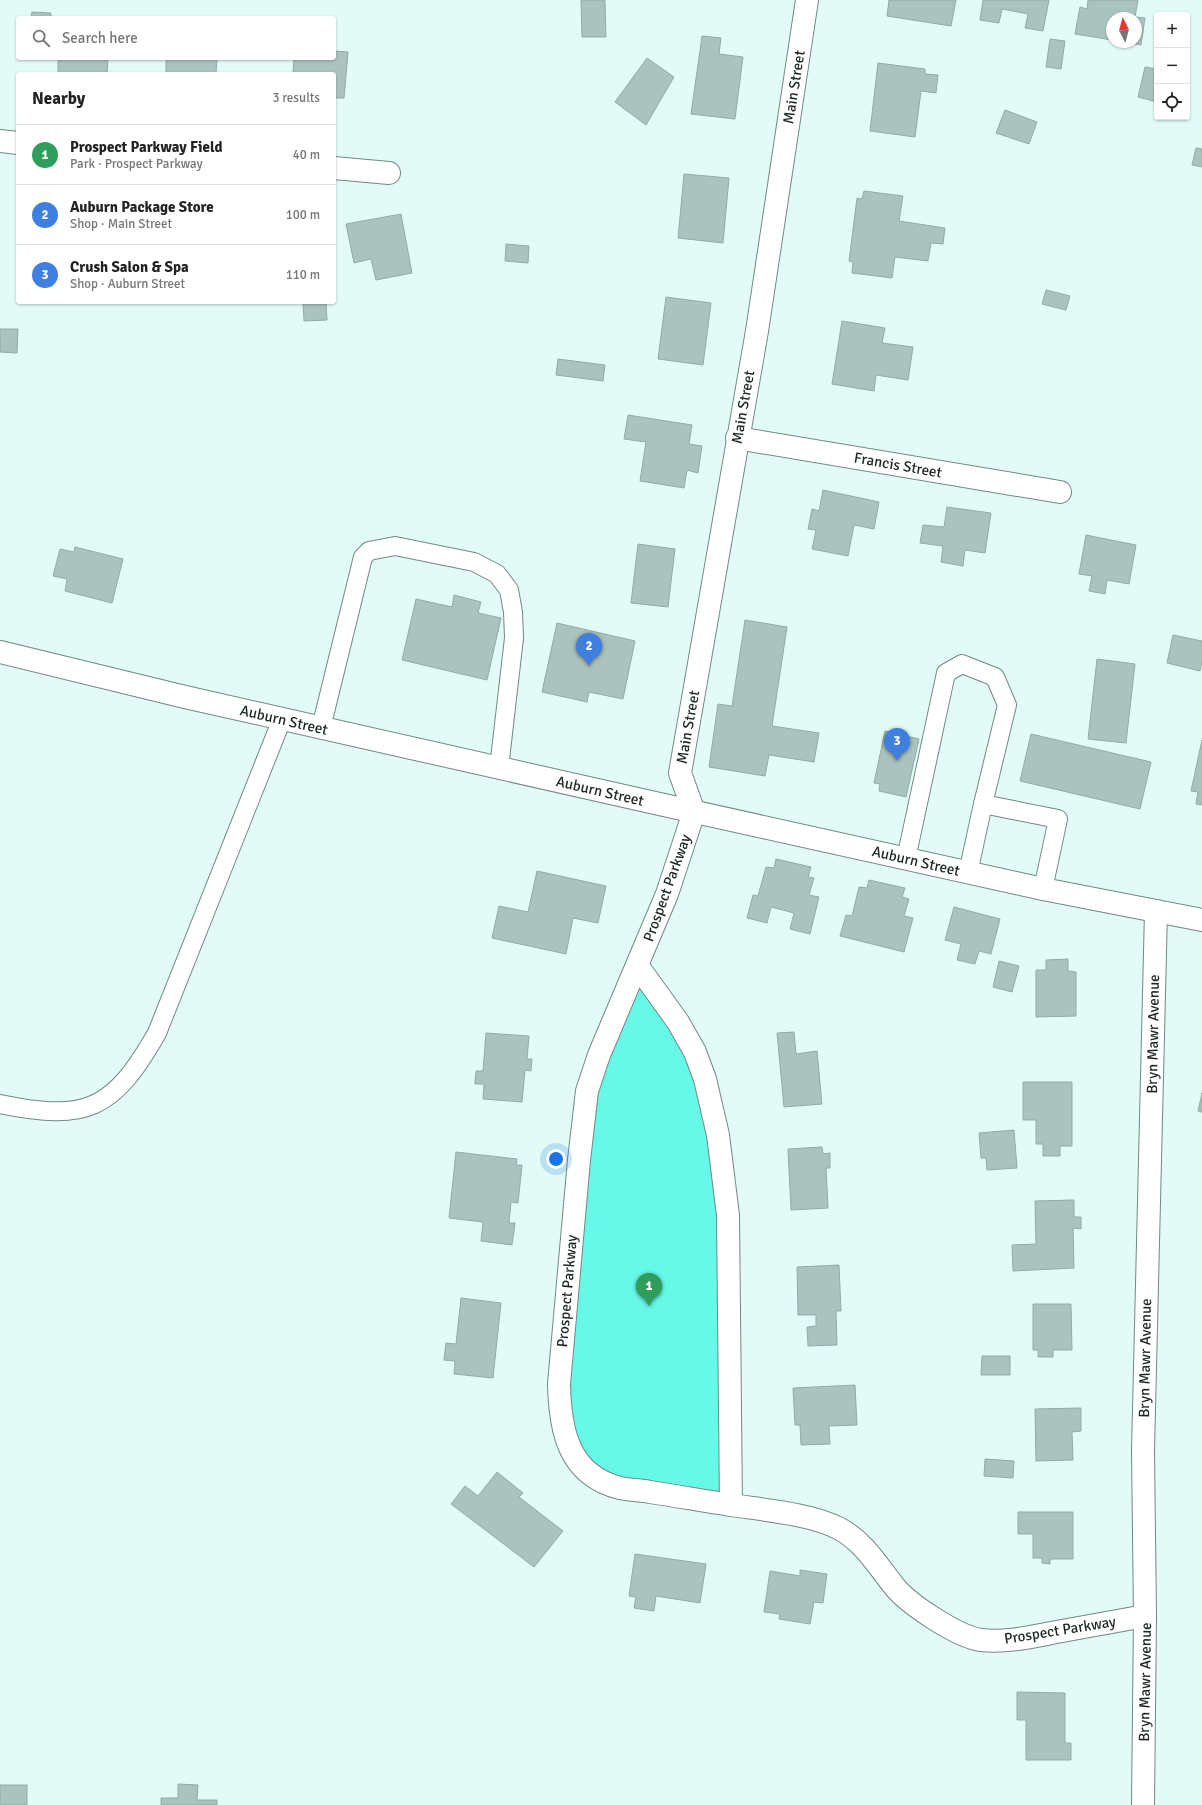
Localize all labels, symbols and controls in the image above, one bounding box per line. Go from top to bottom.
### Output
north arrow [1106,12,1142,48]
map controls [1154,12,1190,120]
button: + [1154,12,1190,48]
search box [16,16,336,60]
icon: search [30,27,52,49]
text: Search here [62,29,138,47]
button: − [1154,48,1190,84]
street label: Main Street [779,49,809,125]
button: locate [1154,84,1190,120]
text: Nearby [32,88,85,109]
text: 3 results [272,90,320,106]
text: Prospect Parkway Field [70,138,223,156]
text: 1 [41,147,49,163]
text: 40 m [293,147,320,163]
text: Park · Prospect Parkway [70,156,203,172]
text: Auburn Package Store [70,198,214,216]
text: 2 [41,207,49,223]
text: 100 m [286,207,320,223]
text: Shop · Main Street [70,216,172,232]
text: Crush Salon & Spa [70,258,189,276]
text: 3 [41,267,49,283]
text: 110 m [286,267,320,283]
text: Shop · Auburn Street [70,276,185,292]
street label: Main Street [728,369,758,445]
street label: Francis Street [853,448,943,482]
pin: 2 [576,633,602,666]
street label: Main Street [673,689,703,765]
street label: Auburn Street [238,701,330,739]
pin: 3 [884,728,910,761]
street label: Auburn Street [554,772,646,810]
street label: Prospect Parkway [639,832,695,944]
street label: Auburn Street [870,842,962,880]
street label: Bryn Mawr Avenue [1143,974,1163,1094]
your location [546,1149,566,1169]
street label: Prospect Parkway [553,1234,581,1348]
pin: 1 [636,1273,662,1306]
street label: Bryn Mawr Avenue [1135,1298,1155,1418]
street label: Prospect Parkway [1003,1612,1117,1648]
street label: Bryn Mawr Avenue [1135,1622,1155,1742]

